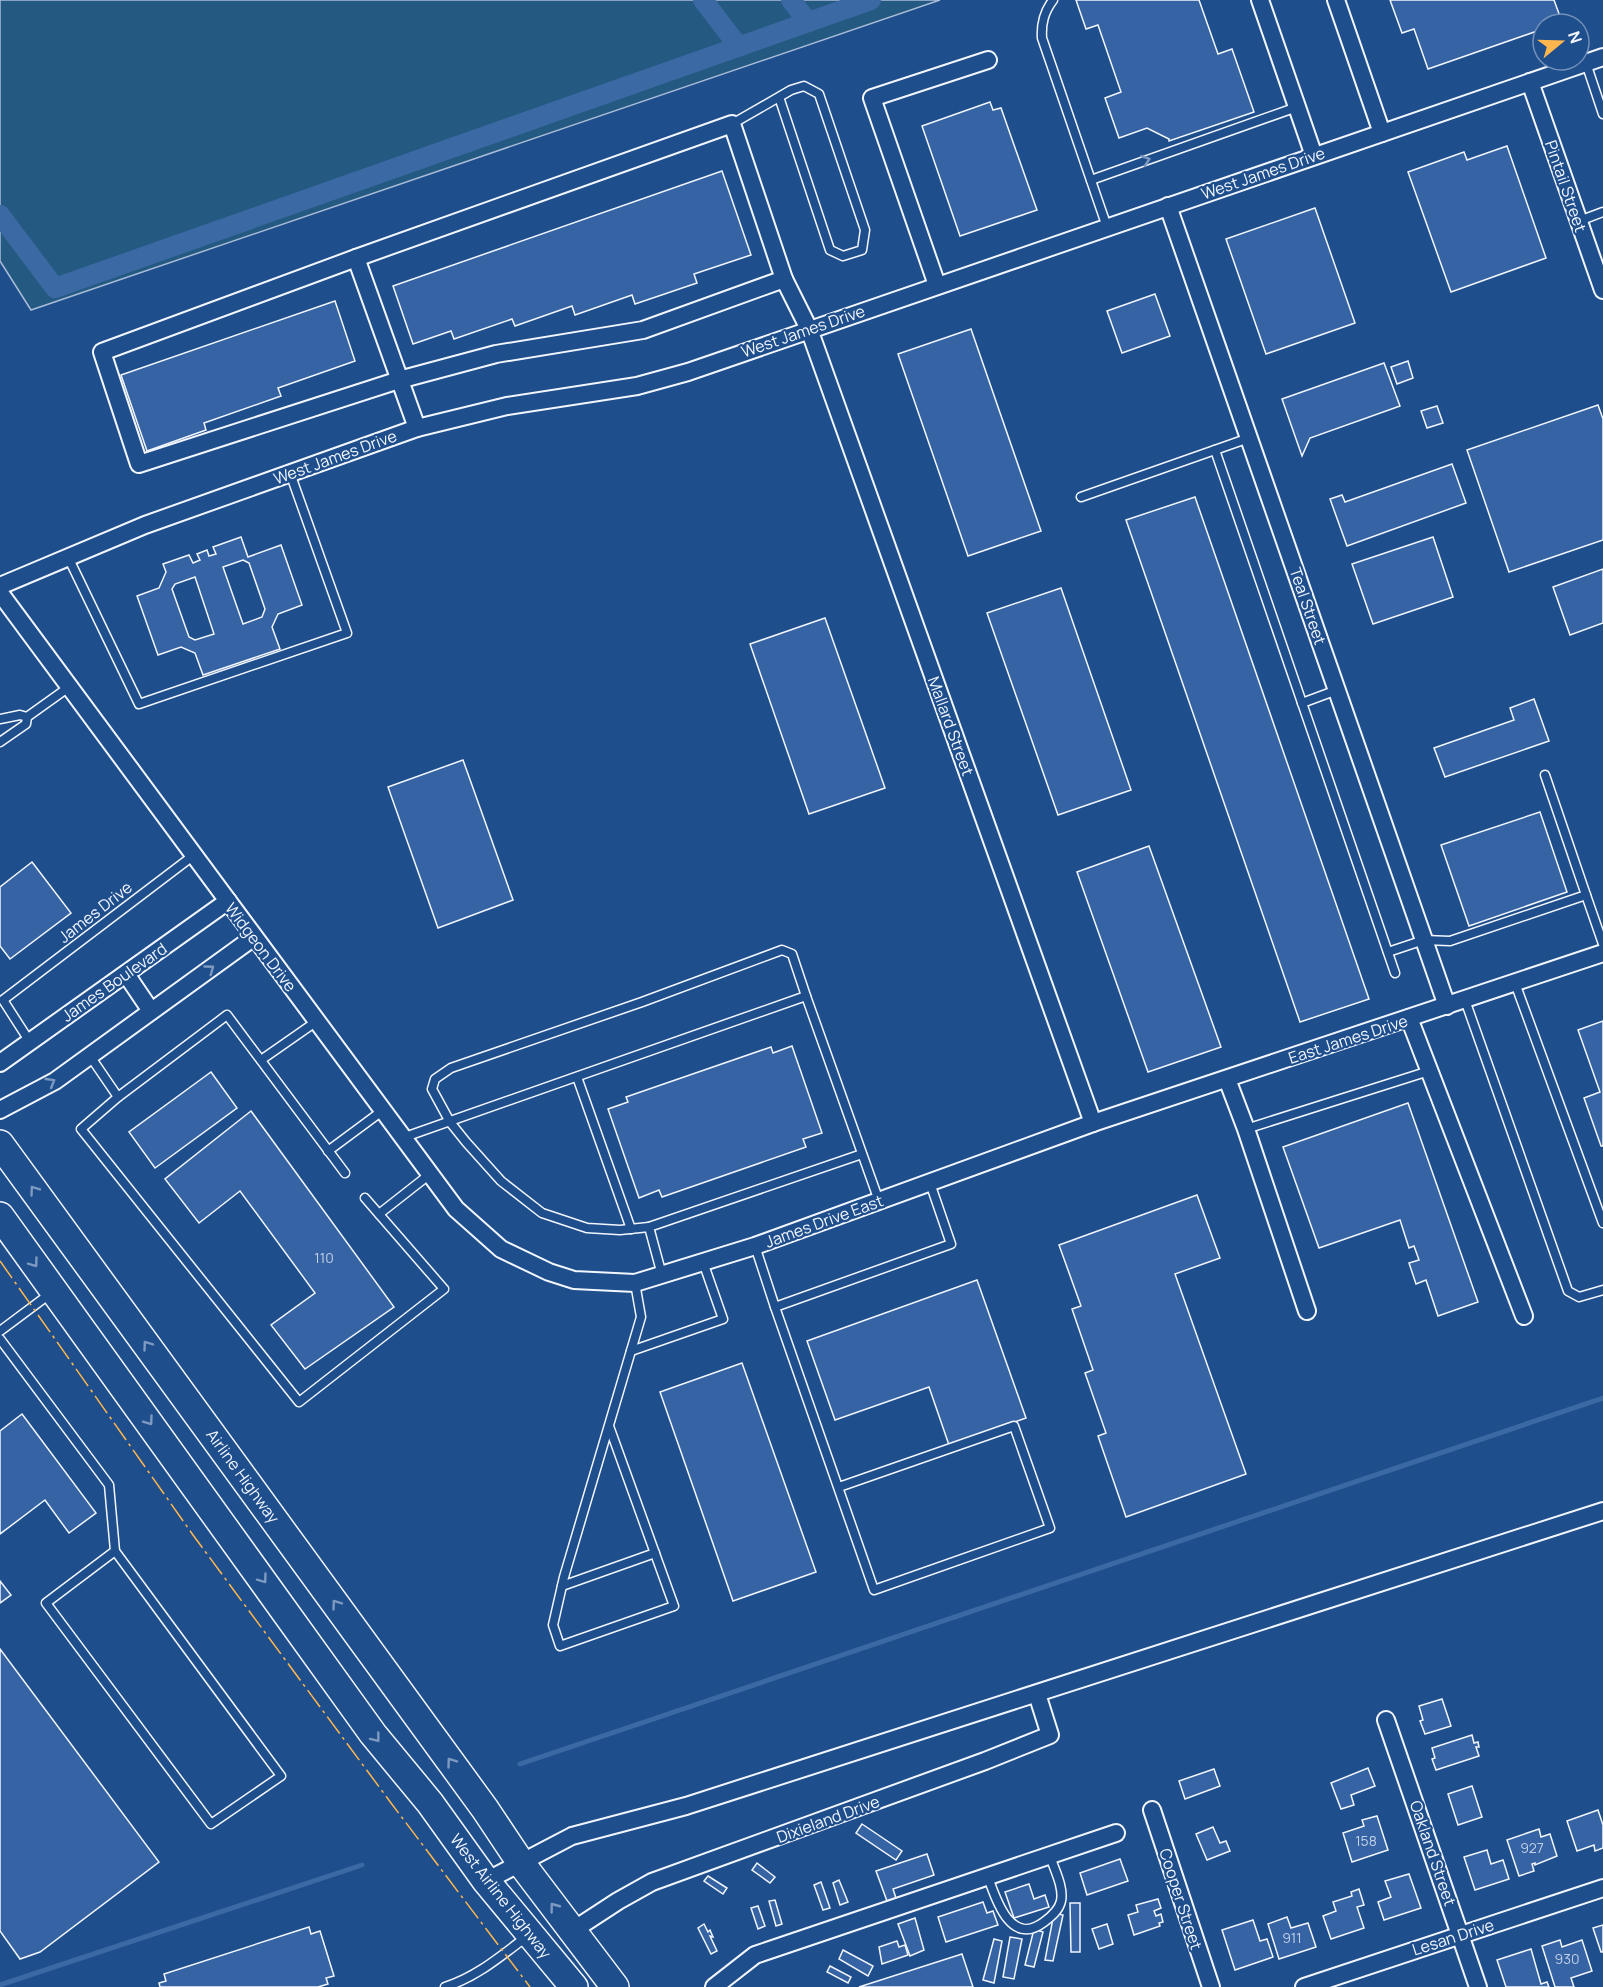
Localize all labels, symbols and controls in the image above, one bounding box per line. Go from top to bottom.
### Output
north arrow [1531,12,1591,72]
text: N [1563,28,1587,46]
street label: Pintail Street [1540,137,1592,235]
street label: West James Drive [1198,142,1328,204]
one-way arrow [1140,155,1151,168]
street label: West James Drive [738,300,868,362]
street label: West James Drive [270,425,400,489]
street label: Teal Street [1285,564,1331,648]
street label: Mallard Street [923,673,979,779]
street label: James Drive [53,876,137,948]
street label: Widgeon Drive [220,898,302,996]
street label: James Boulevard [57,937,171,1027]
one-way arrow [203,965,214,976]
street label: East James Drive [1286,1009,1410,1069]
one-way arrow [45,1078,55,1090]
one-way arrow [30,1185,41,1196]
street label: James Drive East [762,1189,886,1253]
house number: 110 [314,1248,334,1267]
one-way arrow [27,1257,38,1268]
one-way arrow [143,1340,154,1351]
one-way arrow [141,1415,152,1426]
street label: Airline Highway [201,1424,285,1528]
one-way arrow [256,1573,267,1584]
one-way arrow [332,1599,343,1610]
one-way arrow [369,1731,380,1742]
one-way arrow [447,1757,458,1768]
street label: Dixieland Drive [773,1790,883,1848]
street label: Oakland Street [1405,1797,1461,1909]
street label: West Airline Highway [445,1829,557,1963]
house number: 158 [1355,1831,1377,1850]
house number: 927 [1520,1838,1544,1857]
street label: Cooper Street [1154,1846,1208,1952]
one-way arrow [551,1903,562,1914]
street label: Lesan Drive [1409,1913,1497,1961]
house number: 911 [1282,1928,1302,1947]
house number: 930 [1555,1949,1579,1968]

